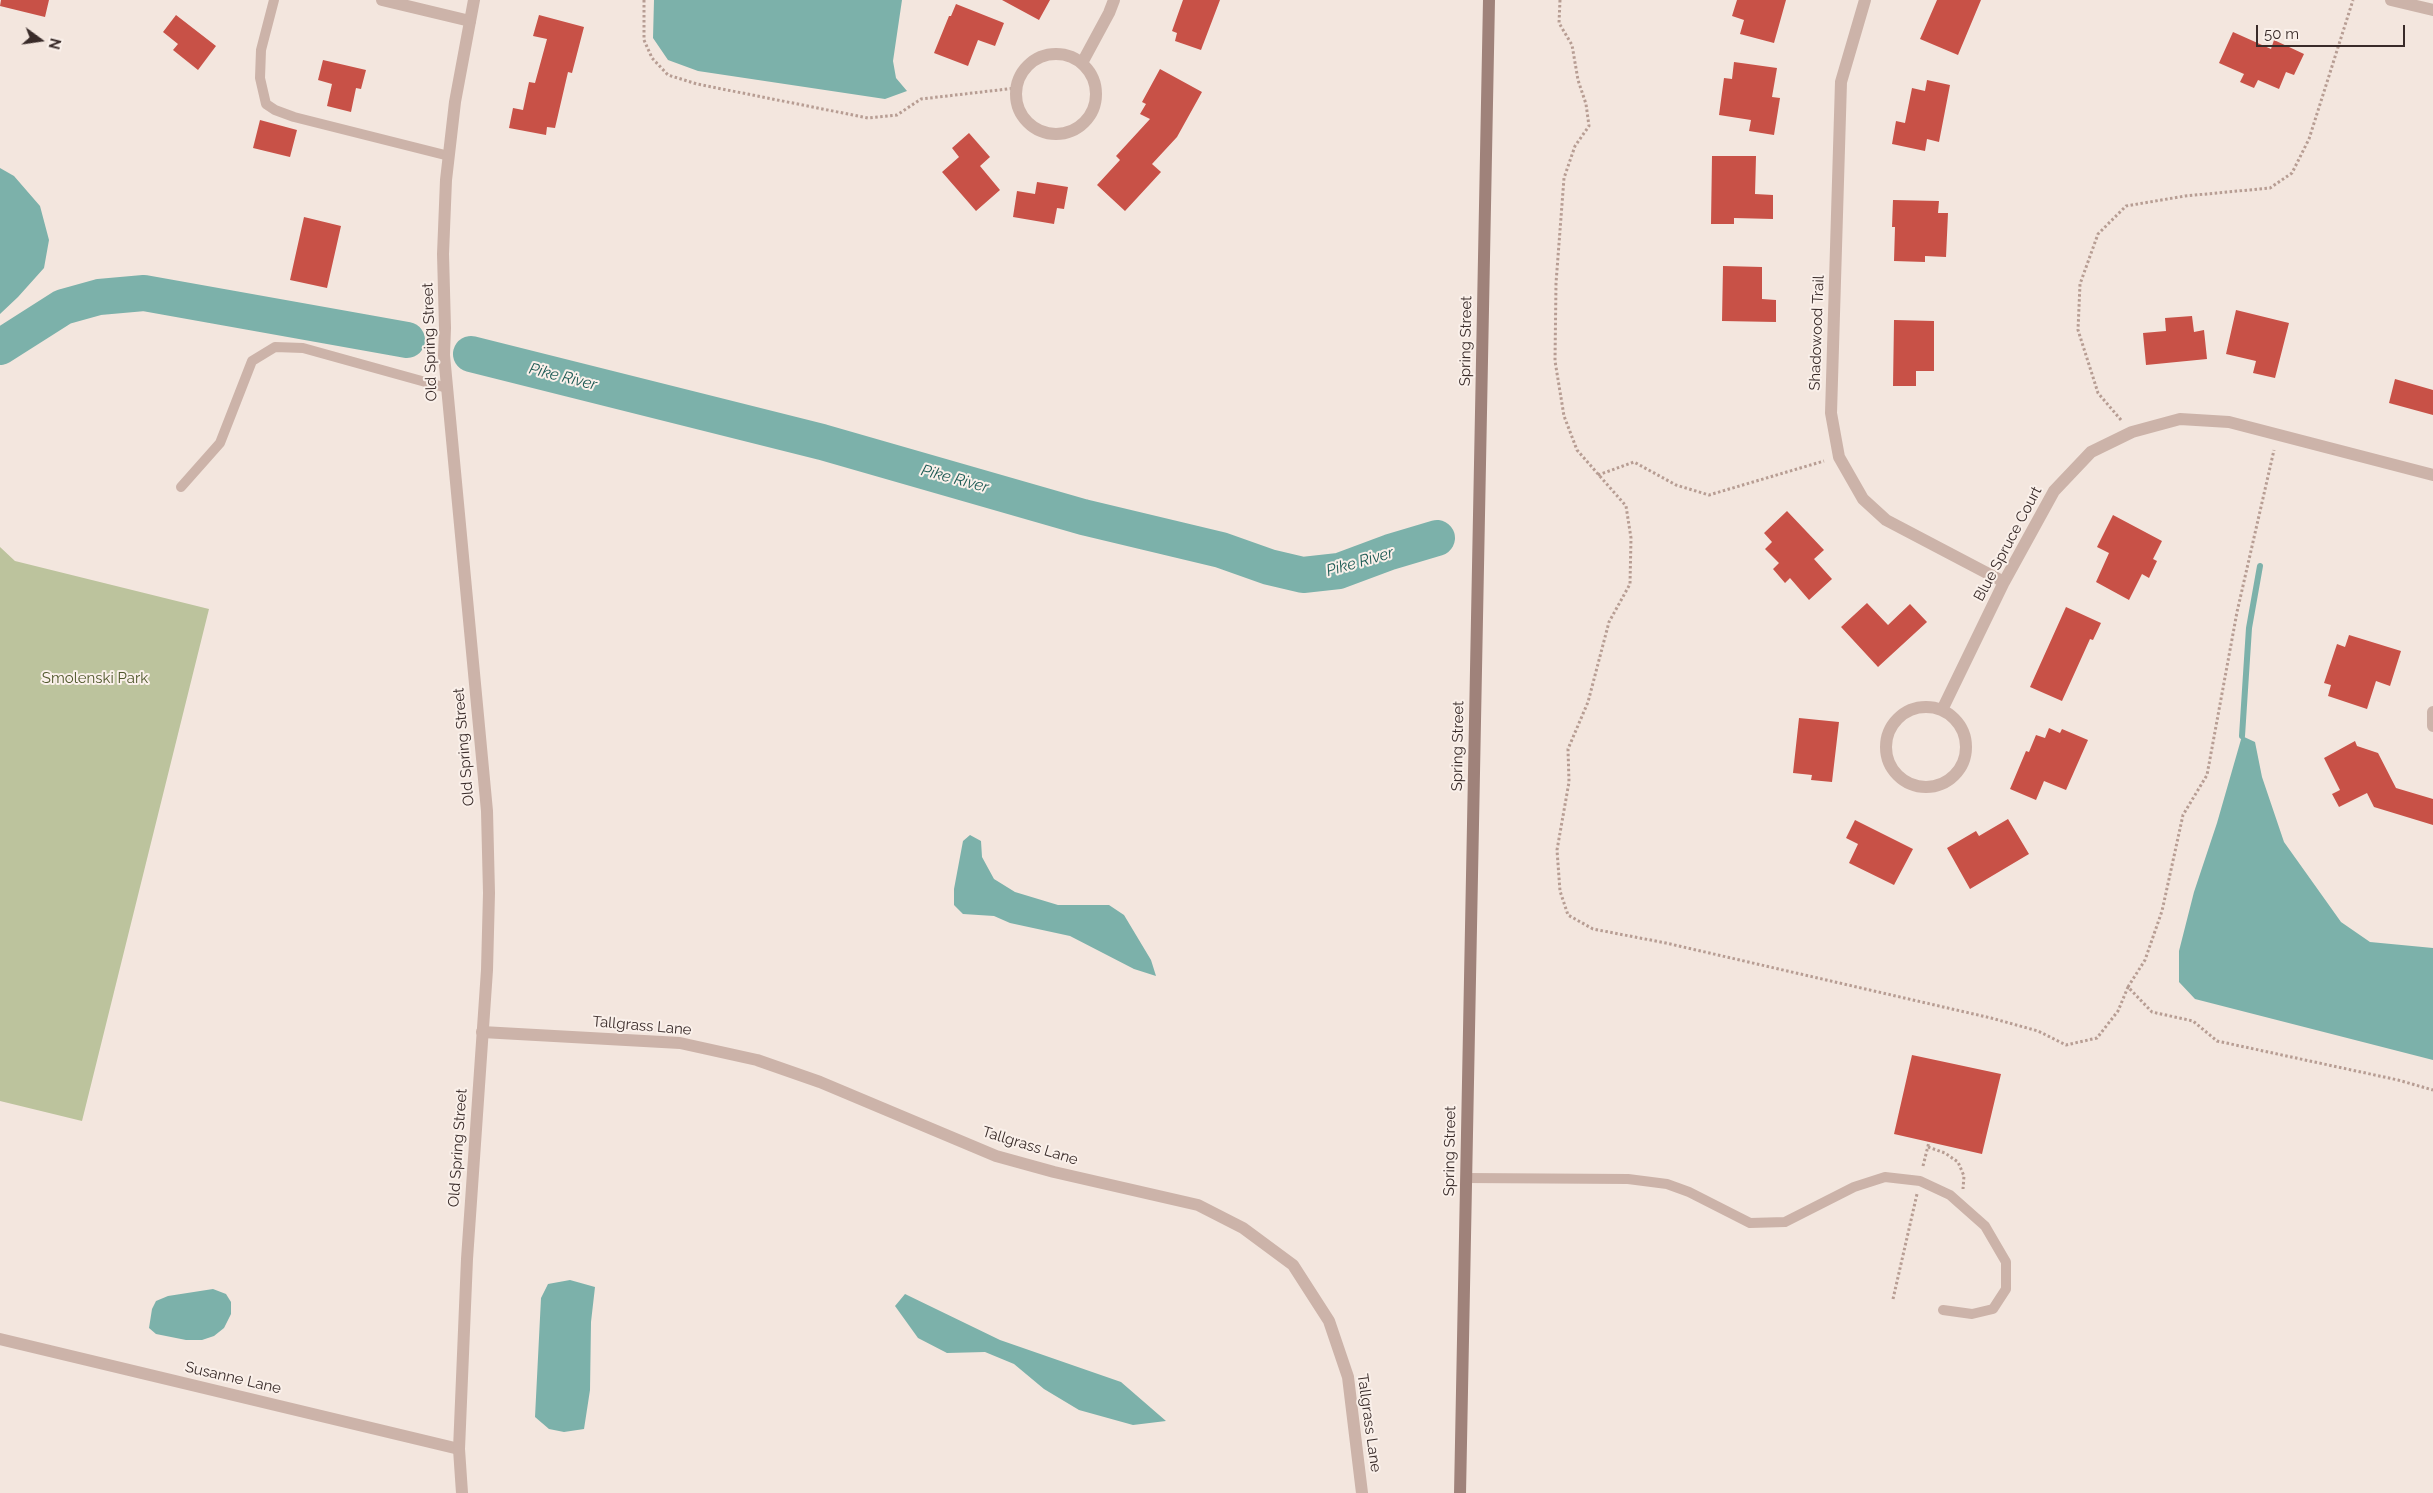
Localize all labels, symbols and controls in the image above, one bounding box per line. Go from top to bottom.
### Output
north arrow [15,15,65,65]
scale bar [2258,15,2407,47]
text: 50 m [2264,25,2299,43]
text: N [45,37,64,51]
street label: Shadowood Trail [1806,275,1828,391]
street label: Old Spring Street [419,282,441,402]
street label: Spring Street [1456,296,1476,386]
water label: Pike River [527,359,599,395]
water label: Pike River [919,461,991,497]
street label: Blue Spruce Court [1970,484,2046,604]
water label: Pike River [1324,543,1396,581]
park label: Smolenski Park [42,669,148,687]
street label: Old Spring Street [450,687,478,807]
street label: Spring Street [1448,701,1468,791]
street label: Tallgrass Lane [592,1013,692,1039]
street label: Old Spring Street [445,1088,471,1208]
street label: Spring Street [1440,1106,1460,1196]
street label: Tallgrass Lane [980,1123,1080,1169]
street label: Susanne Lane [183,1358,283,1398]
street label: Tallgrass Lane [1353,1373,1385,1473]

